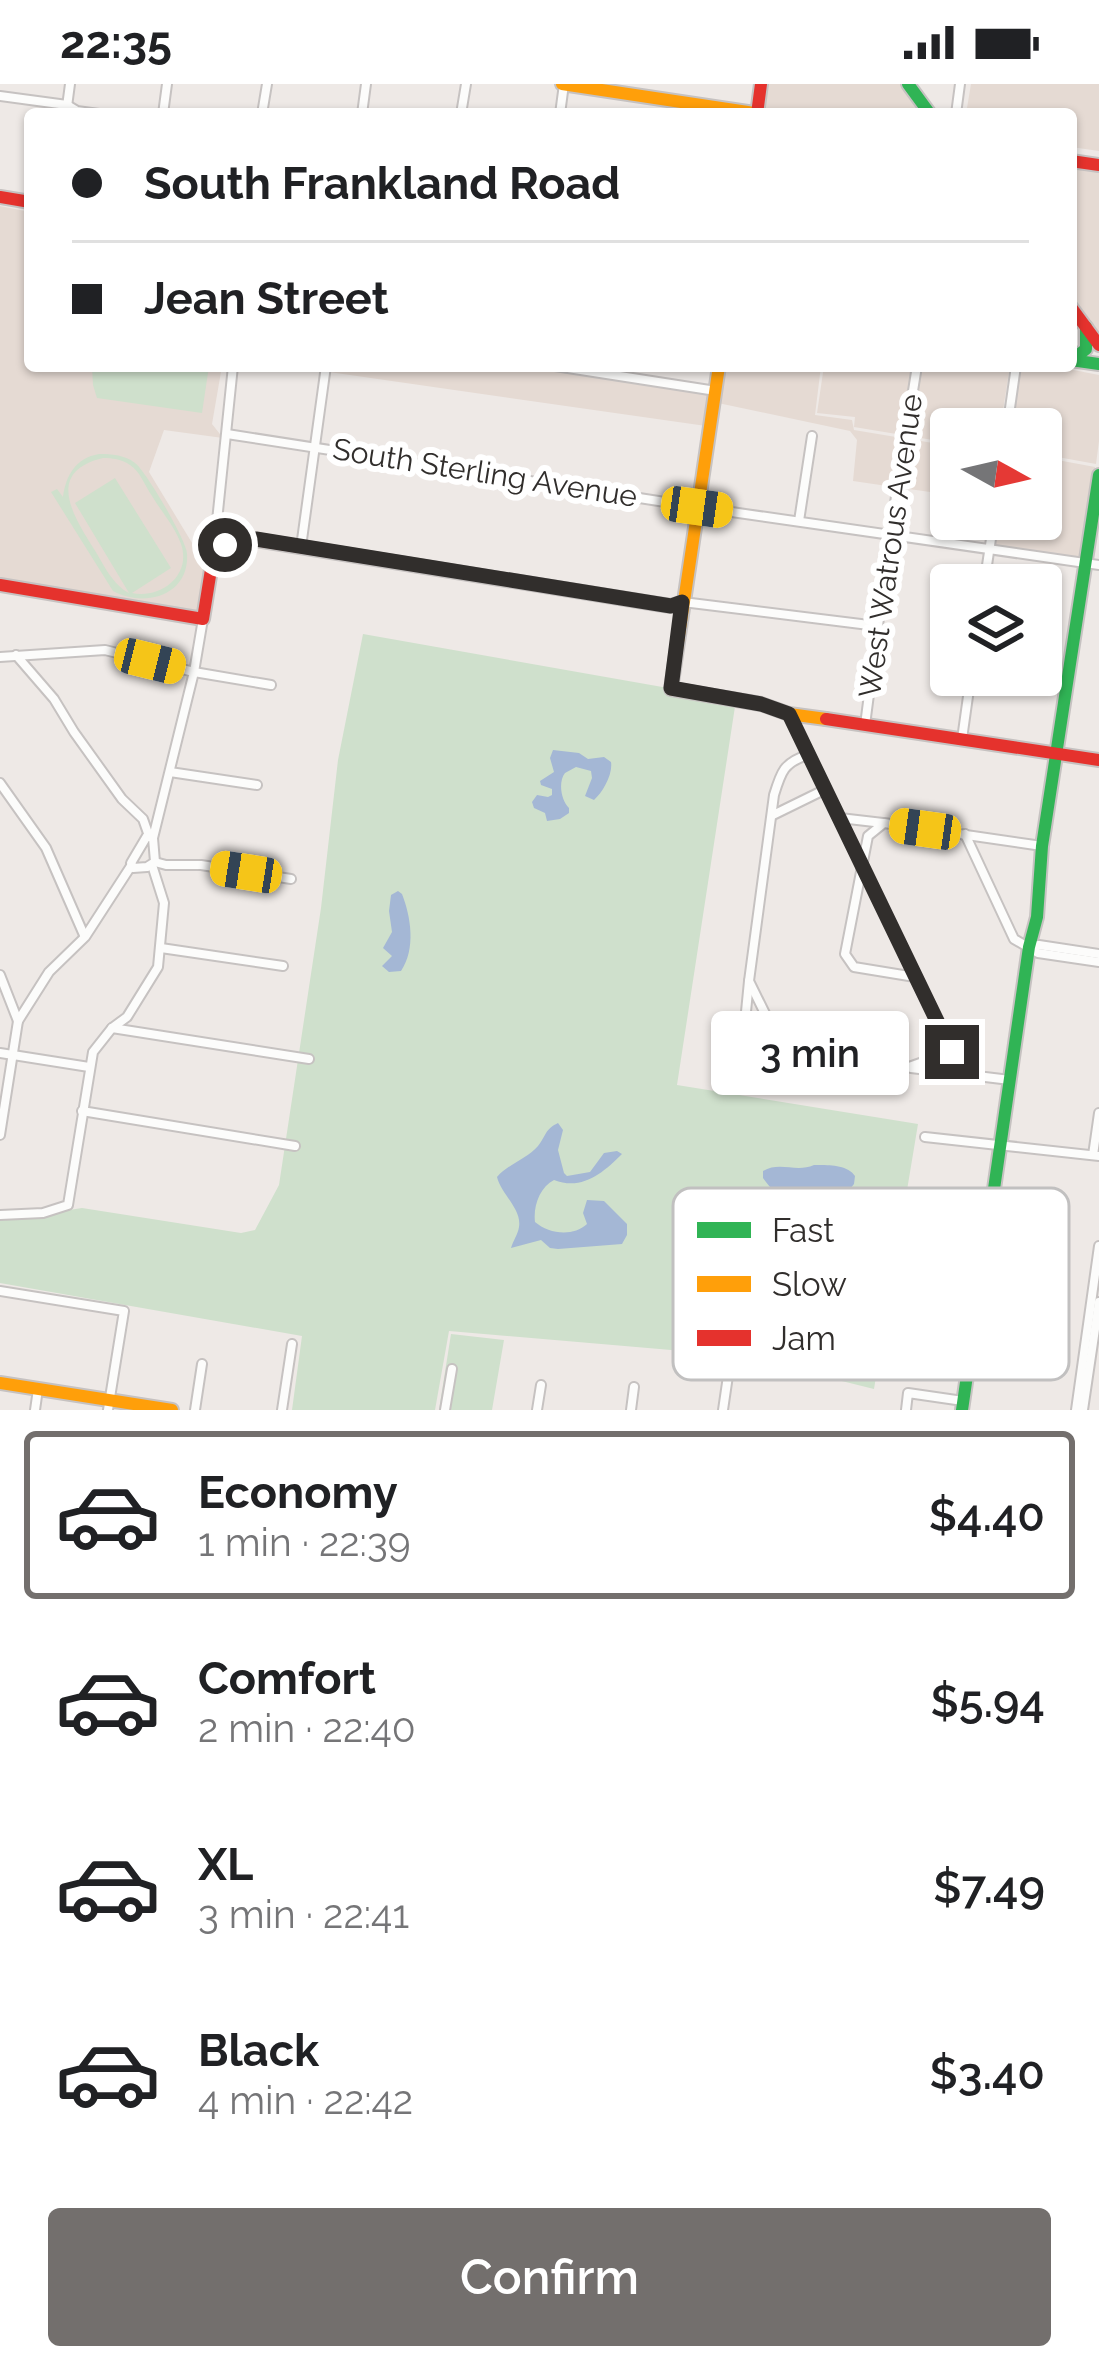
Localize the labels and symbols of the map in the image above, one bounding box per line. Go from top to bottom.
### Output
street label: West Watrous Avenue [852,392,929,700]
north arrow [930,408,1062,540]
street label: South Sterling Avenue [330,431,640,514]
car [659,484,735,530]
route start [198,518,252,572]
car [111,635,189,687]
car [887,806,963,852]
car [208,849,284,895]
callout: 3 min [712,1010,910,1094]
route end [925,1025,979,1079]
legend [673,1188,1069,1380]
text: Fast [772,1211,834,1250]
text: Slow [772,1265,847,1304]
text: Jam [772,1319,836,1358]

